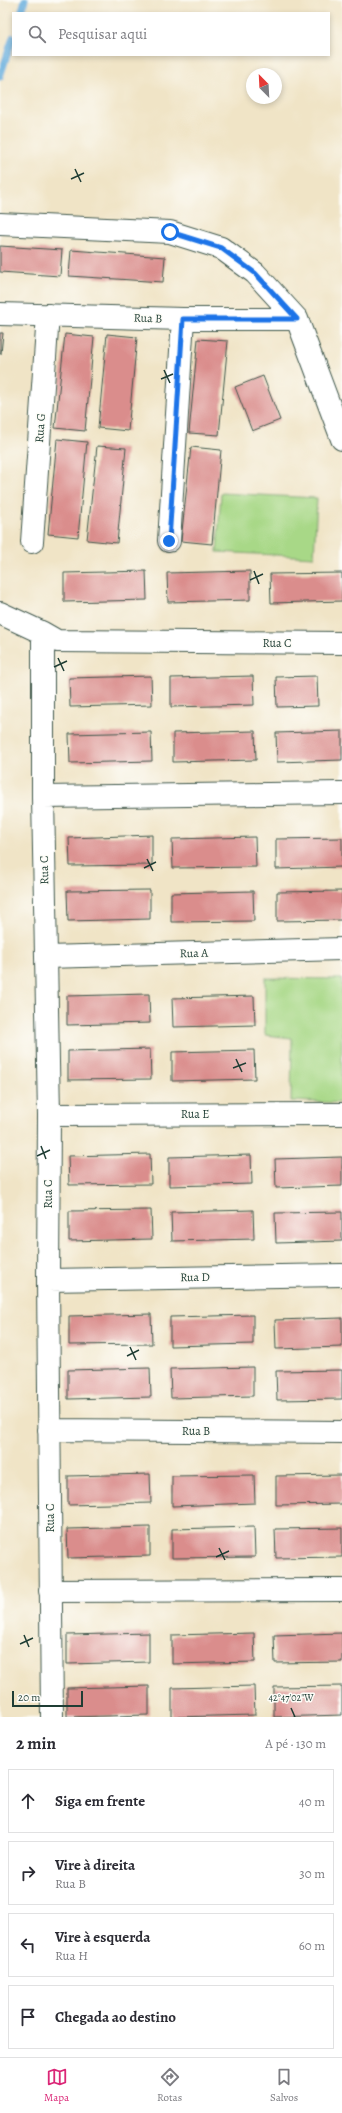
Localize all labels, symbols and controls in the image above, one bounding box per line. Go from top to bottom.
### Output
search box [12,12,330,56]
icon: search [26,23,48,45]
text: Pesquisar aqui [58,24,147,44]
north arrow [246,68,282,104]
route start [161,223,179,241]
street label: Rua B [133,310,163,326]
street label: Rua G [31,413,49,443]
route end [160,532,178,550]
street label: Rua C [263,635,291,651]
street label: Rua C [36,855,52,885]
street label: Rua A [180,945,209,961]
street label: Rua E [181,1106,209,1122]
street label: Rua C [40,1180,56,1208]
street label: Rua D [180,1269,210,1285]
street label: Rua B [182,1423,210,1439]
street label: Rua C [42,1504,58,1532]
scale bar [12,1689,83,1708]
text: 20 m [18,1690,40,1705]
text: 42°47'02"W [268,1691,314,1704]
text: 2 min [16,1732,56,1755]
text: A pé · 130 m [265,1735,326,1752]
icon: ahead [17,1790,39,1812]
text: Siga em frente [55,1791,145,1811]
text: 40 m [299,1793,325,1810]
text: Vire à direita [55,1855,135,1875]
icon: right [17,1862,39,1884]
text: 30 m [299,1865,325,1882]
text: Rua B [55,1875,86,1892]
text: Vire à esquerda [55,1927,151,1947]
icon: left [17,1934,39,1956]
text: 60 m [299,1937,325,1954]
text: Rua H [55,1947,88,1964]
icon: arrive [17,2006,39,2028]
text: Chegada ao destino [55,2007,176,2027]
tab: Mapa [44,2066,69,2105]
tab: Rotas [157,2066,182,2105]
tab: Salvos [270,2066,298,2105]

